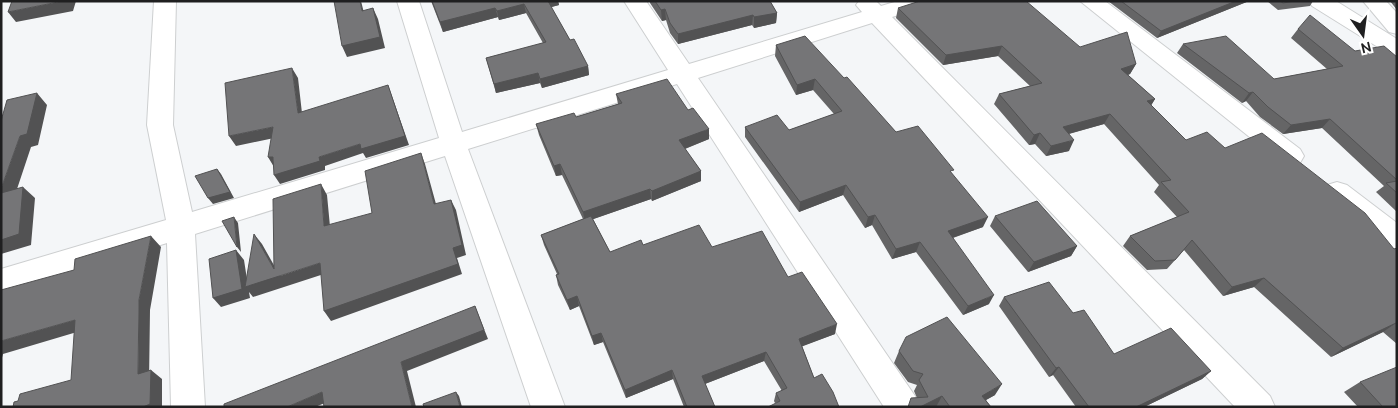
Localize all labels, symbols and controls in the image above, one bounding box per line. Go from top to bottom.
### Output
north arrow [1338,10,1388,60]
text: N [1359,39,1373,57]

